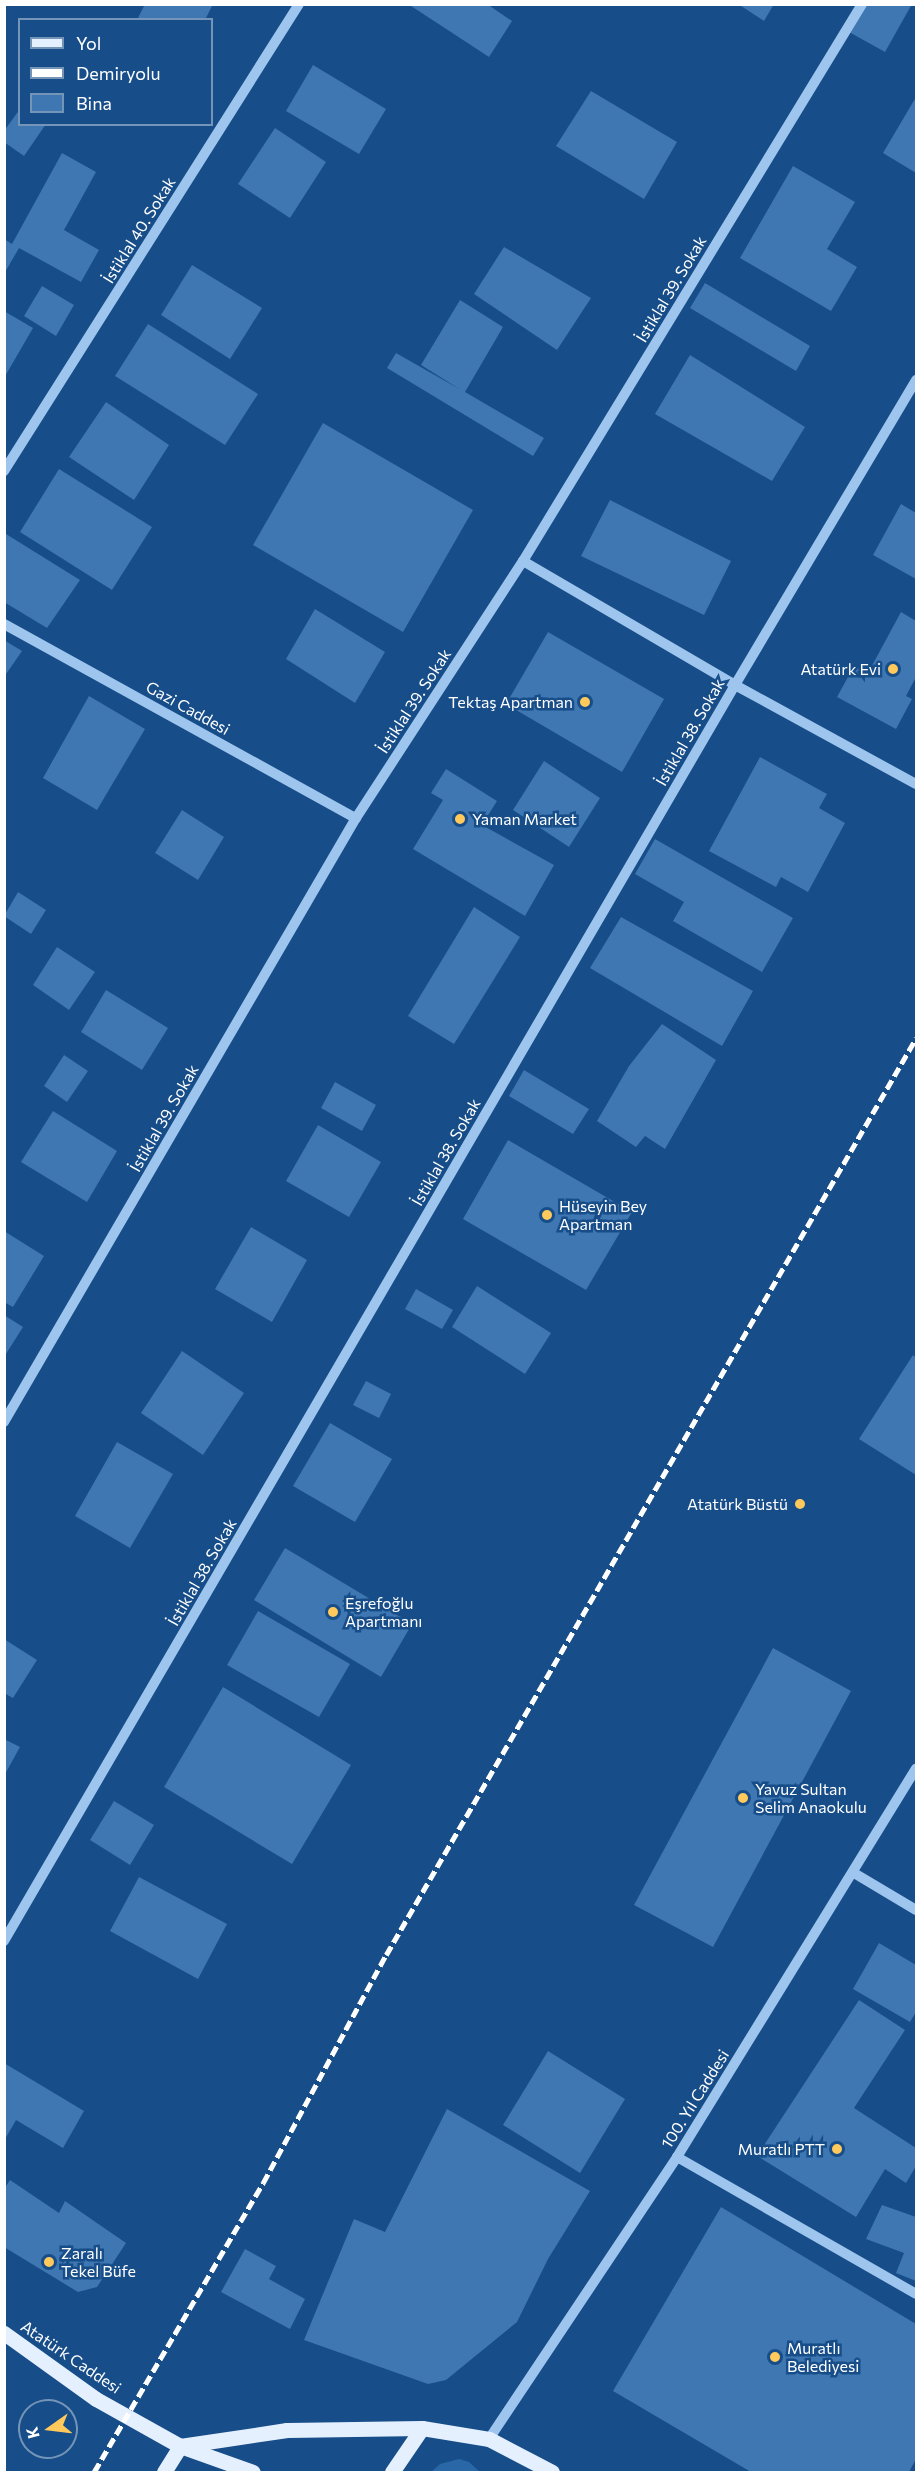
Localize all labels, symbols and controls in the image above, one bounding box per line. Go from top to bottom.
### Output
legend [18,18,213,126]
text: Yol [76,32,101,54]
text: Demiryolu [76,62,161,84]
text: Bina [76,92,112,114]
street label: İstiklal 40. Sokak [99,173,179,287]
street label: İstiklal 39. Sokak [632,232,710,346]
street label: İstiklal 39. Sokak [373,645,455,757]
place label: Atatürk Evi [800,659,881,679]
marker: Atatürk Evi [886,662,900,676]
street label: İstiklal 38. Sokak [652,675,728,789]
street label: Gazi Caddesi [143,677,233,739]
place label: Tektaş Apartman [448,692,573,712]
marker: Tektaş Apartman [578,695,592,709]
place label: Yaman Market [472,809,577,829]
marker: Yaman Market [453,812,467,826]
street label: İstiklal 39. Sokak [126,1061,202,1175]
street label: İstiklal 38. Sokak [408,1095,484,1209]
place label: Hüseyin Bey Apartman [559,1196,647,1234]
marker: Hüseyin Bey Apartman [540,1208,554,1222]
place label: Atatürk Büstü [687,1494,788,1514]
marker: Atatürk Büstü [793,1497,807,1511]
street label: İstiklal 38. Sokak [164,1515,240,1629]
place label: Eşrefoğlu Apartmanı [345,1593,422,1631]
marker: Eşrefoğlu Apartmanı [326,1605,340,1619]
place label: Yavuz Sultan Selim Anaokulu [755,1779,867,1817]
marker: Yavuz Sultan Selim Anaokulu [736,1791,750,1805]
street label: 100. Yıl Caddesi [657,2046,733,2152]
place label: Muratlı PTT [738,2139,825,2159]
marker: Muratlı PTT [830,2142,844,2156]
place label: Zaralı Tekel Büfe [61,2243,136,2281]
marker: Zaralı Tekel Büfe [42,2255,56,2269]
street label: Atatürk Caddesi [17,2316,125,2398]
place label: Muratlı Belediyesi [787,2338,859,2376]
marker: Muratlı Belediyesi [768,2350,782,2364]
north arrow [18,2399,78,2459]
text: K [21,2425,43,2441]

